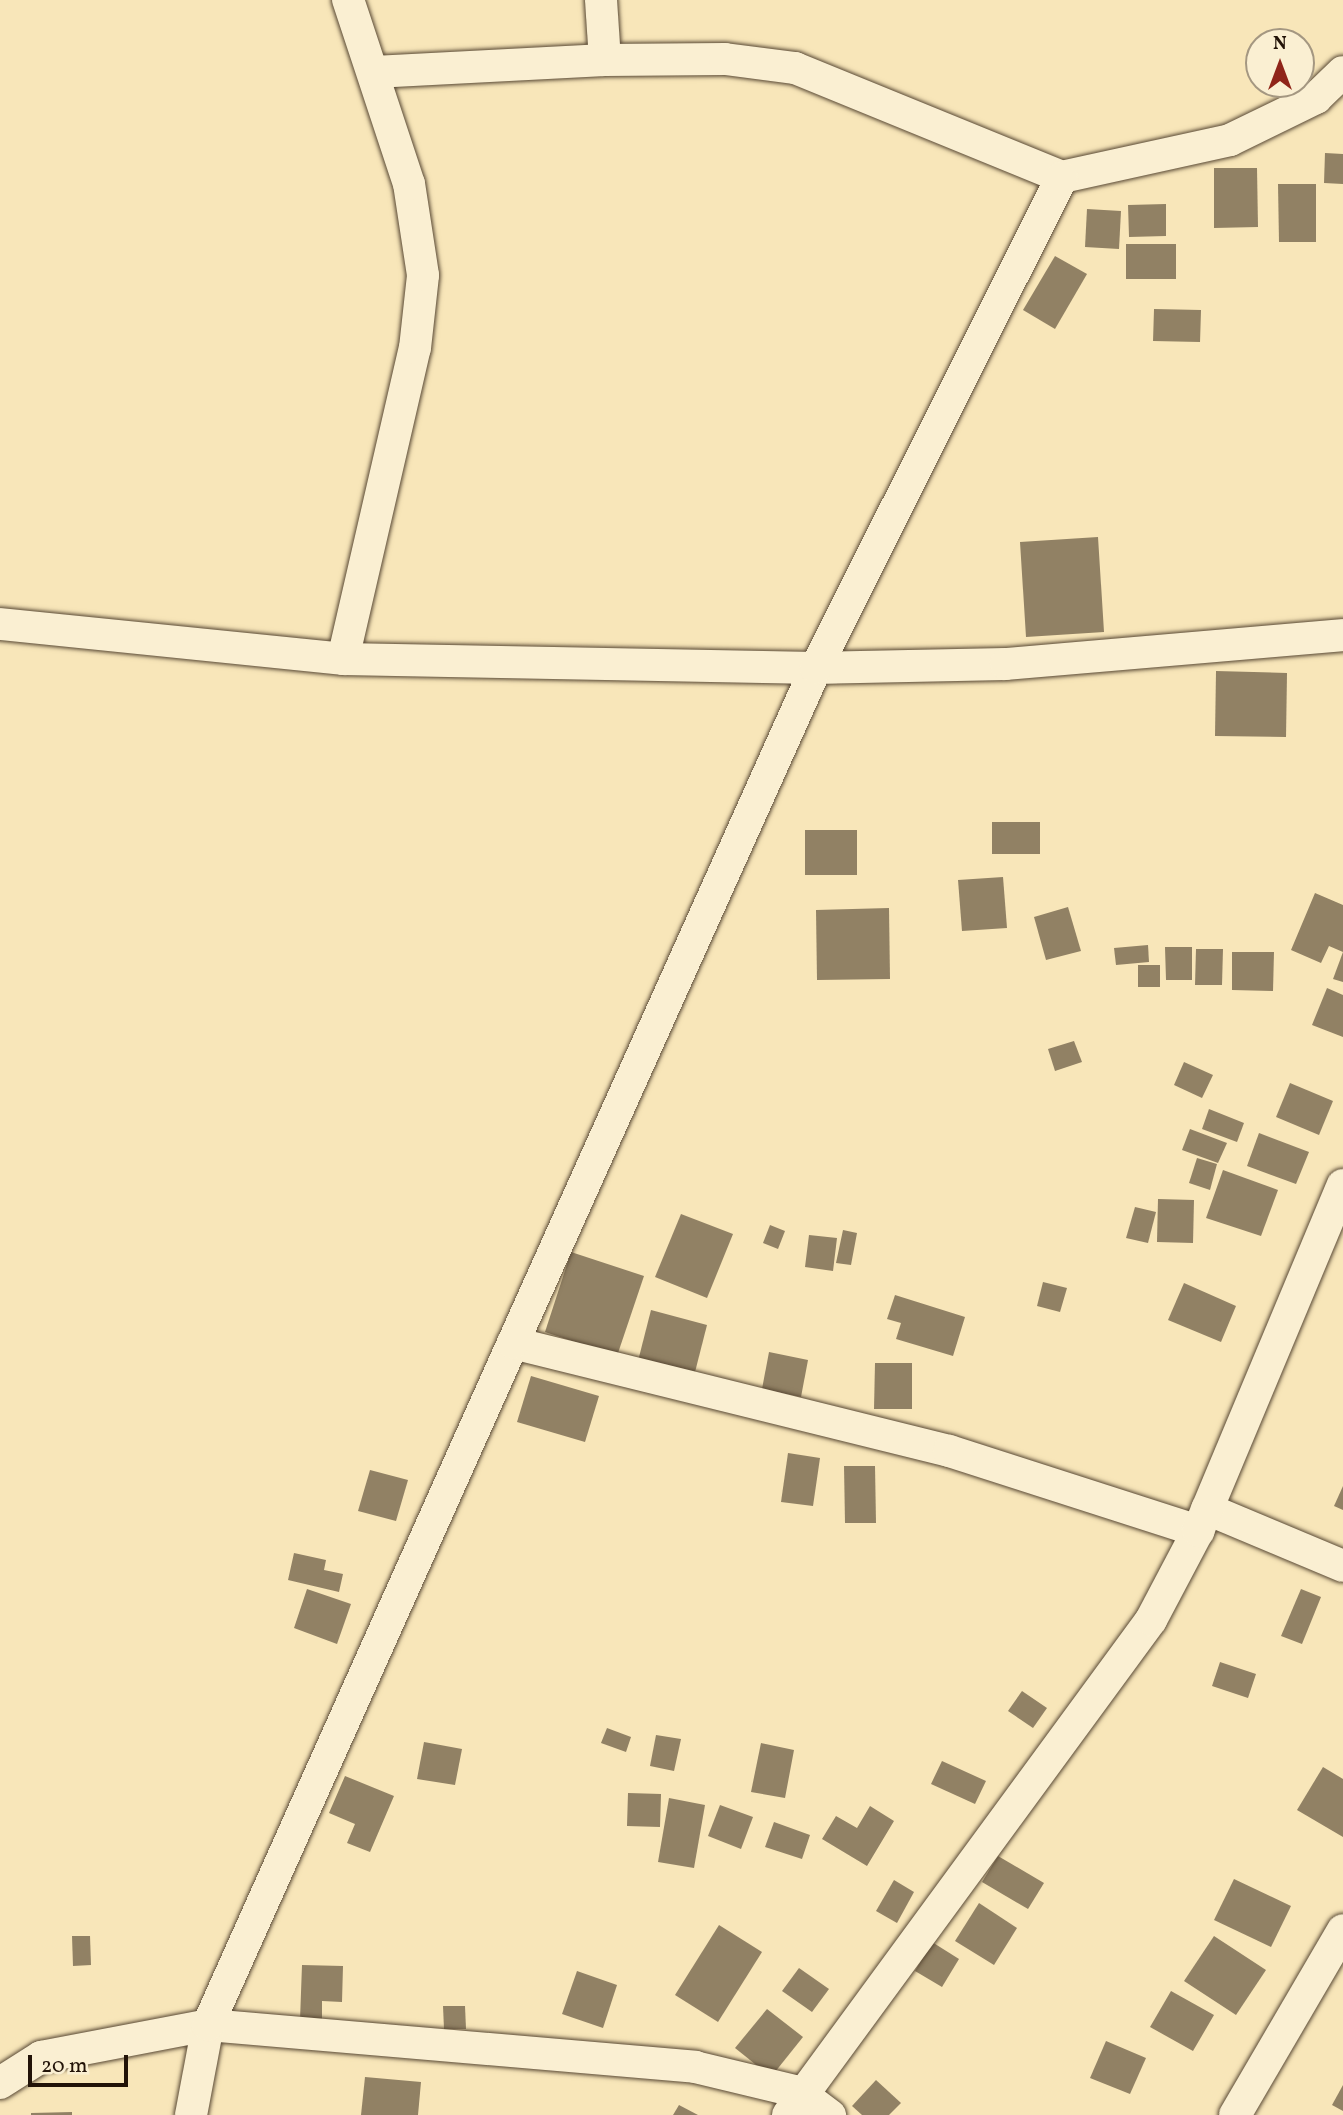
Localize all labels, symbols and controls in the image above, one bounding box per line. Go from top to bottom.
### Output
north arrow [1245,28,1315,98]
text: N [1273,31,1287,57]
scale bar [32,2042,131,2086]
text: 20 m [41,2052,87,2081]

